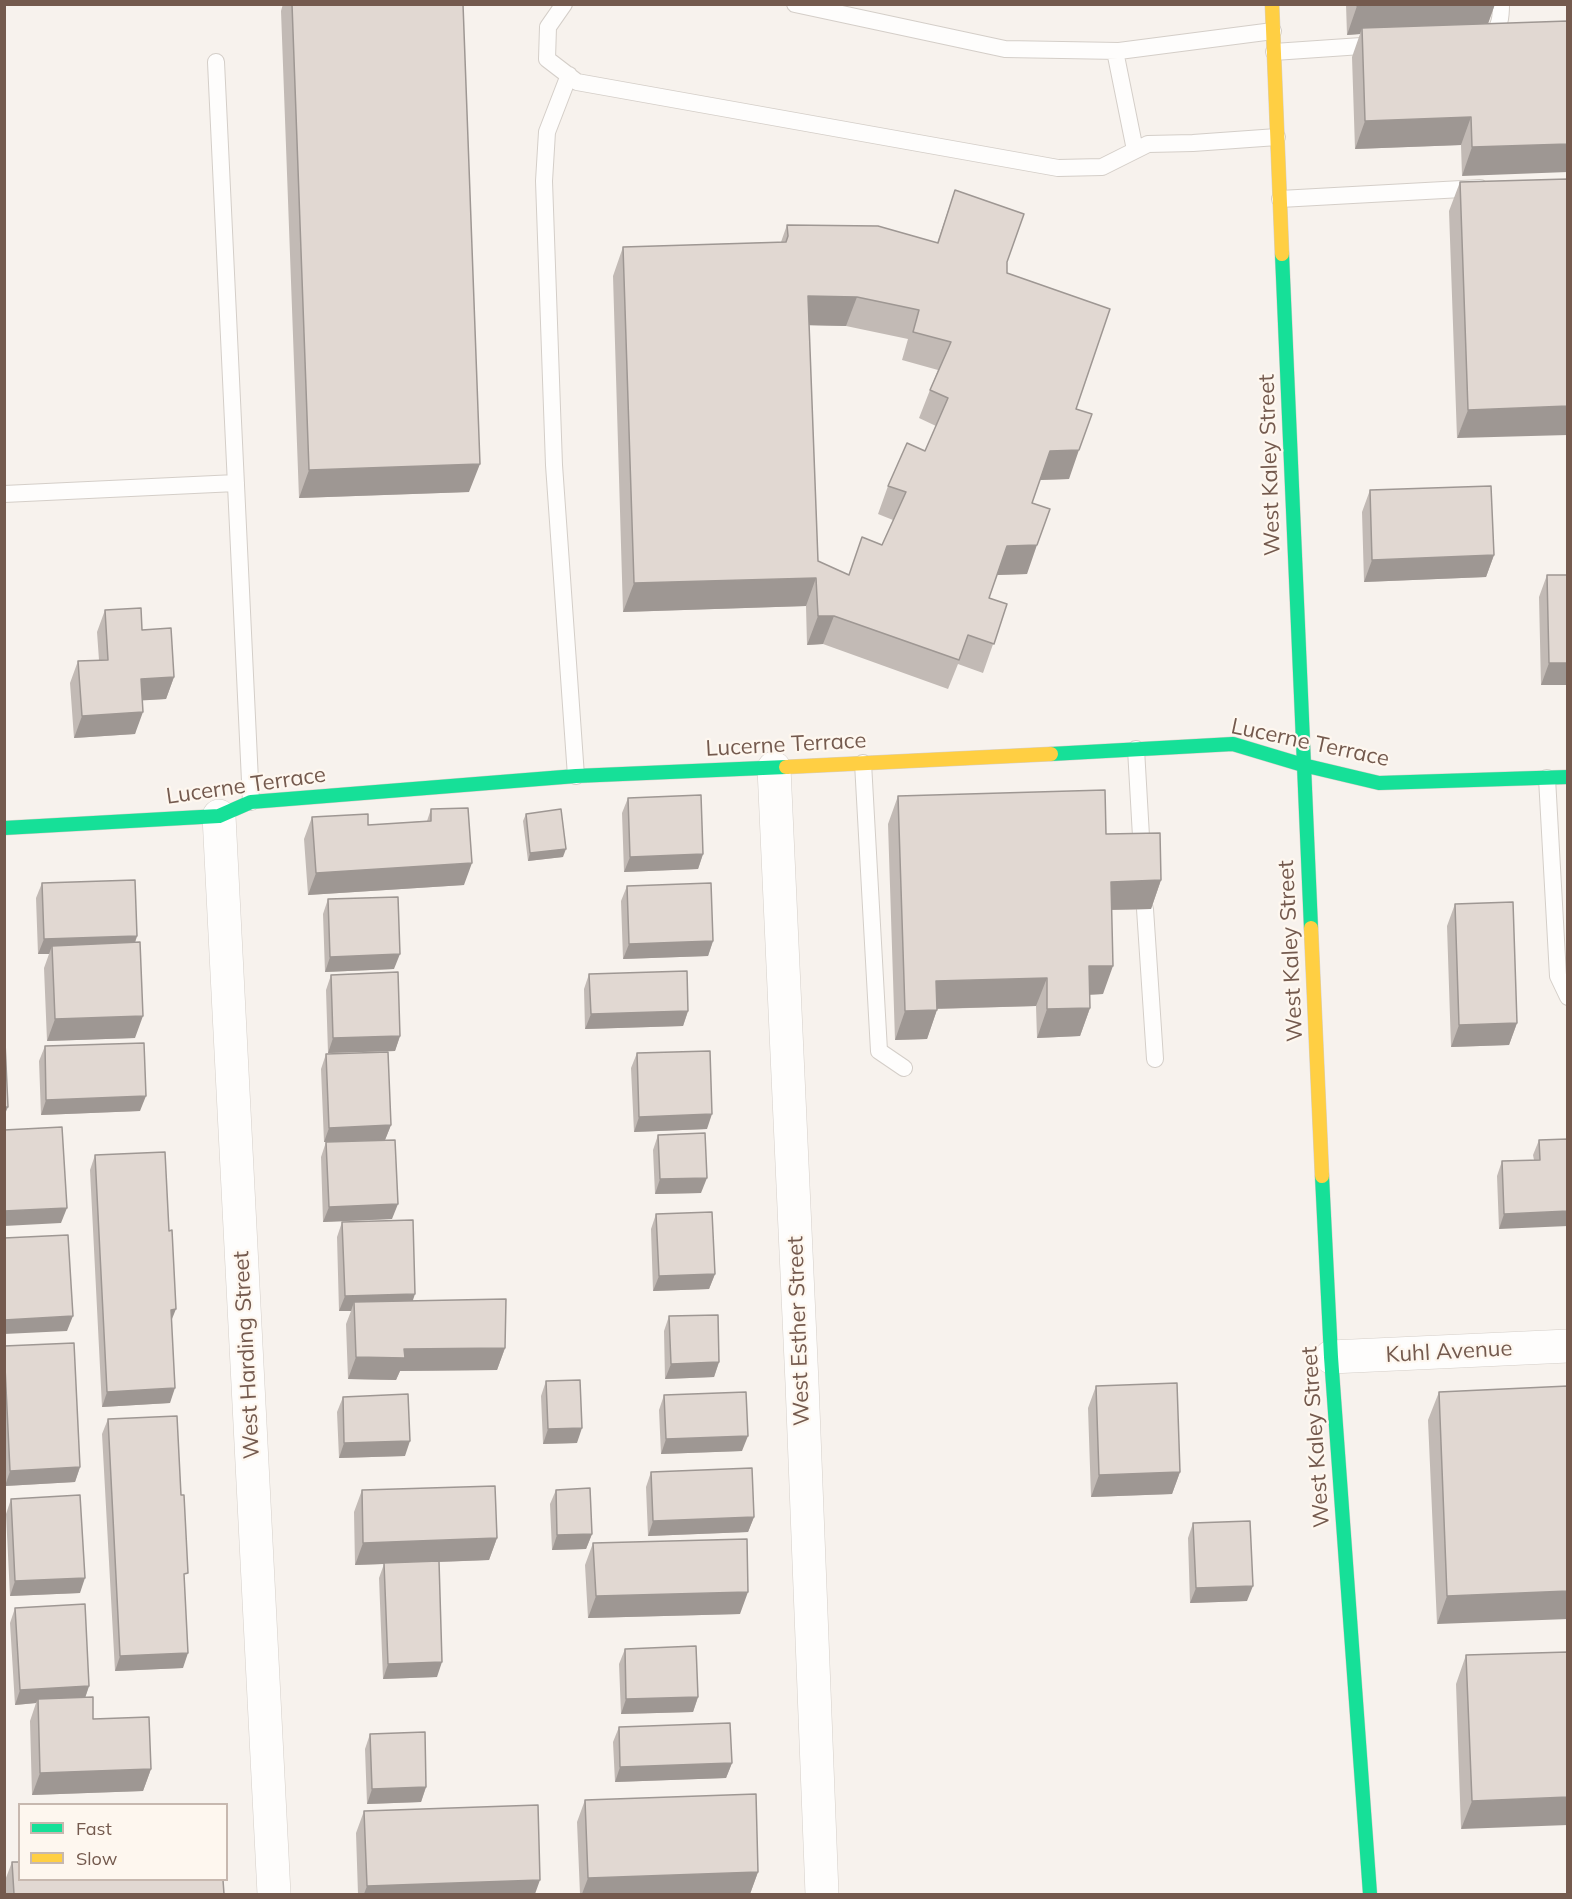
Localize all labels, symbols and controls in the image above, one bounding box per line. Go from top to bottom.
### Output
street label: West Kaley Street [1254,374,1286,556]
street label: Lucerne Terrace [1229,713,1391,773]
street label: Lucerne Terrace [705,728,867,762]
street label: Lucerne Terrace [164,762,328,810]
street label: West Kaley Street [1273,860,1309,1042]
street label: West Esther Street [782,1236,816,1426]
street label: West Harding Street [228,1250,266,1460]
street label: Kuhl Avenue [1385,1335,1513,1369]
street label: West Kaley Street [1296,1345,1336,1529]
legend [18,1803,228,1881]
text: Fast [76,1817,112,1840]
text: Slow [76,1847,117,1870]

